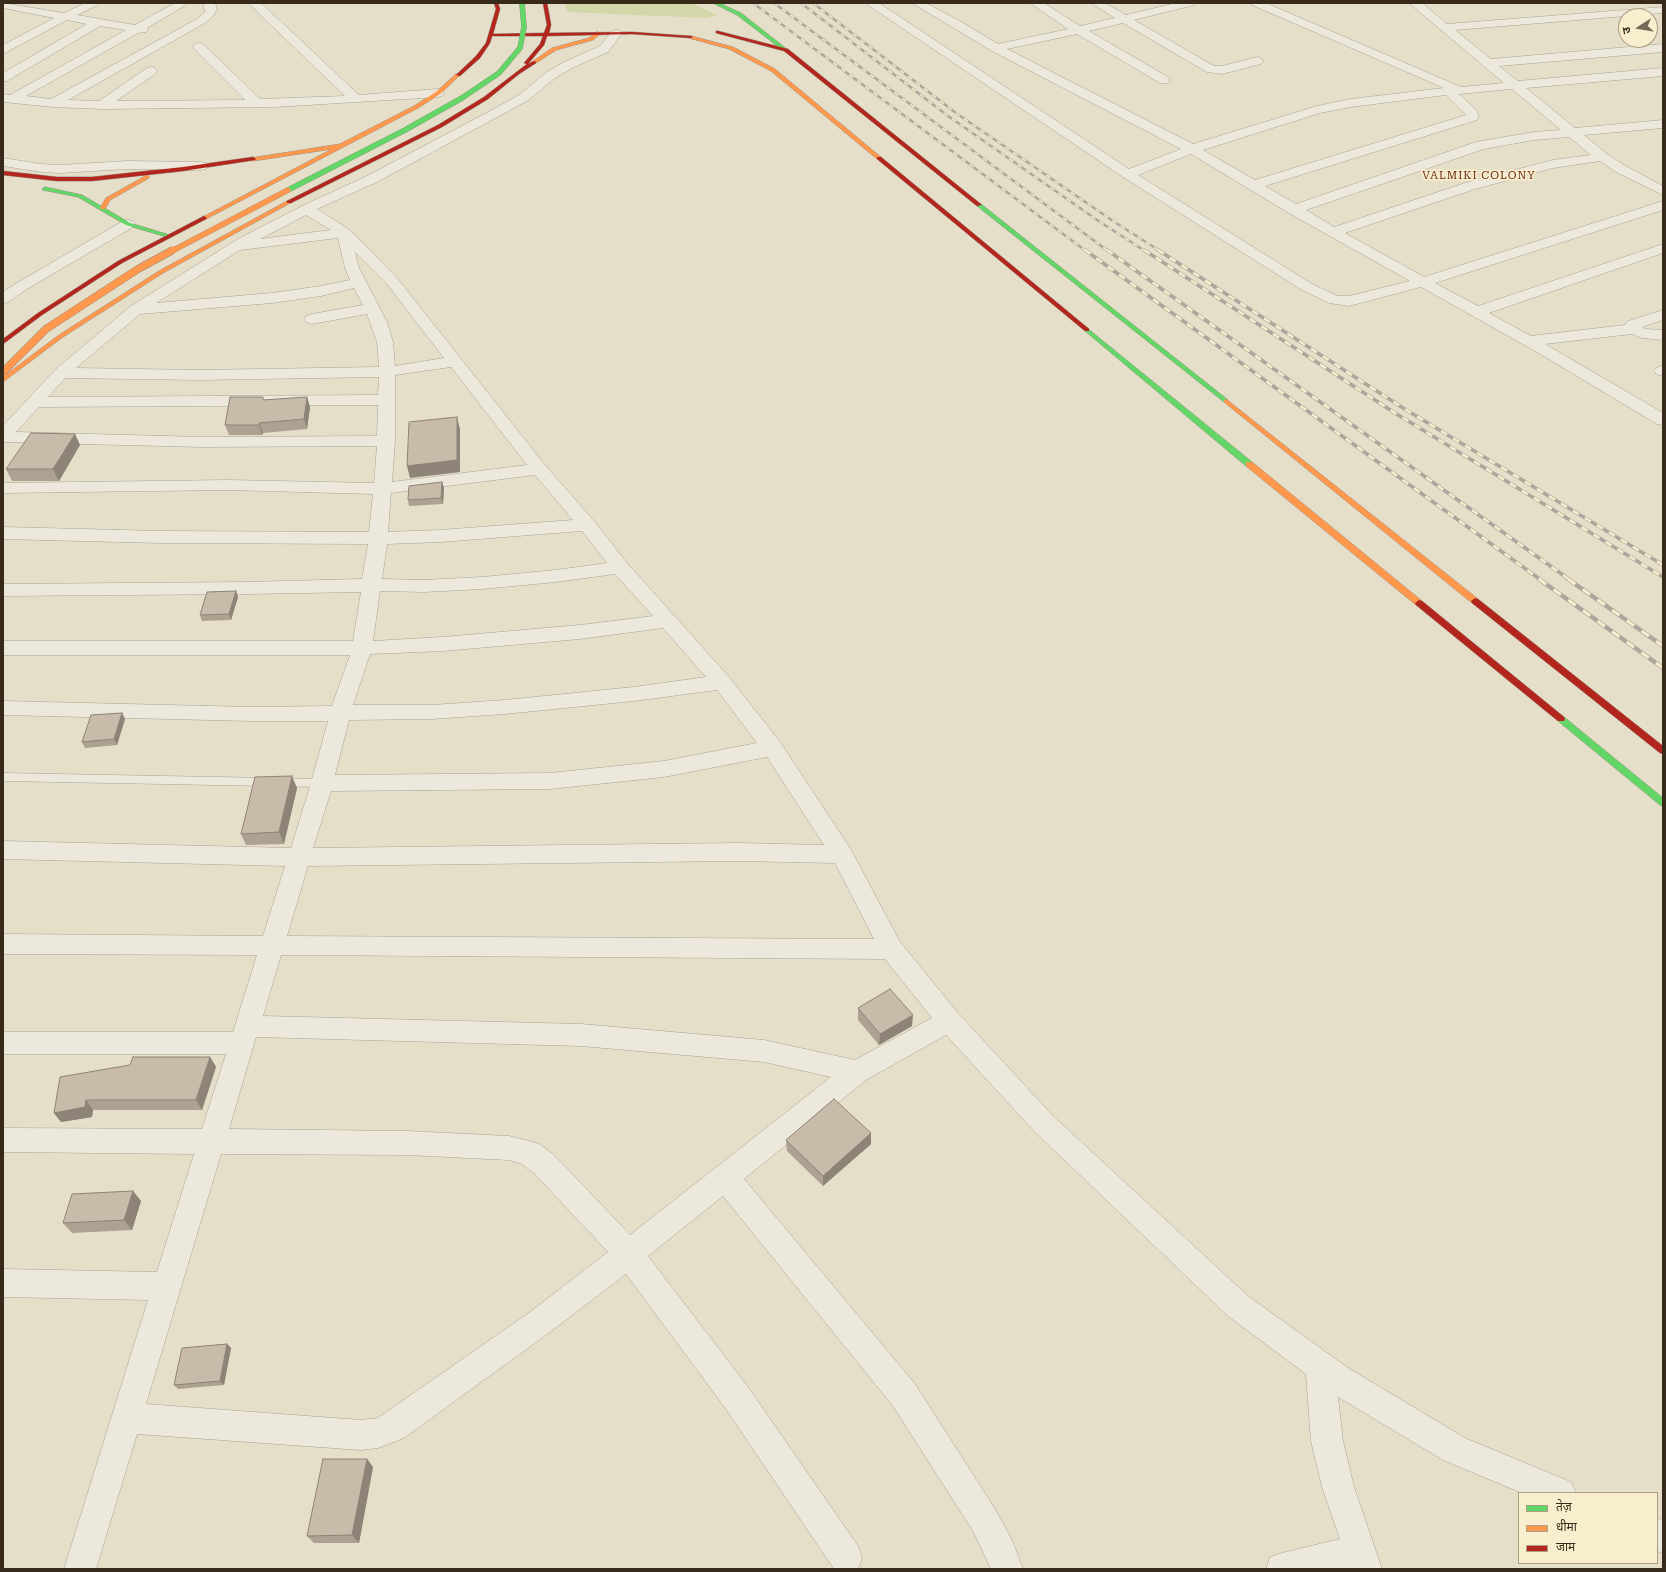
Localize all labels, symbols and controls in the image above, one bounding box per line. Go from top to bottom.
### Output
north arrow [1618,8,1658,48]
text: उ [1620,26,1634,35]
district label: VALMIKI COLONY [1422,169,1536,183]
legend [1518,1492,1658,1564]
text: तेज़ [1556,1500,1572,1514]
text: धीमा [1556,1520,1577,1534]
text: जाम [1556,1540,1575,1554]

